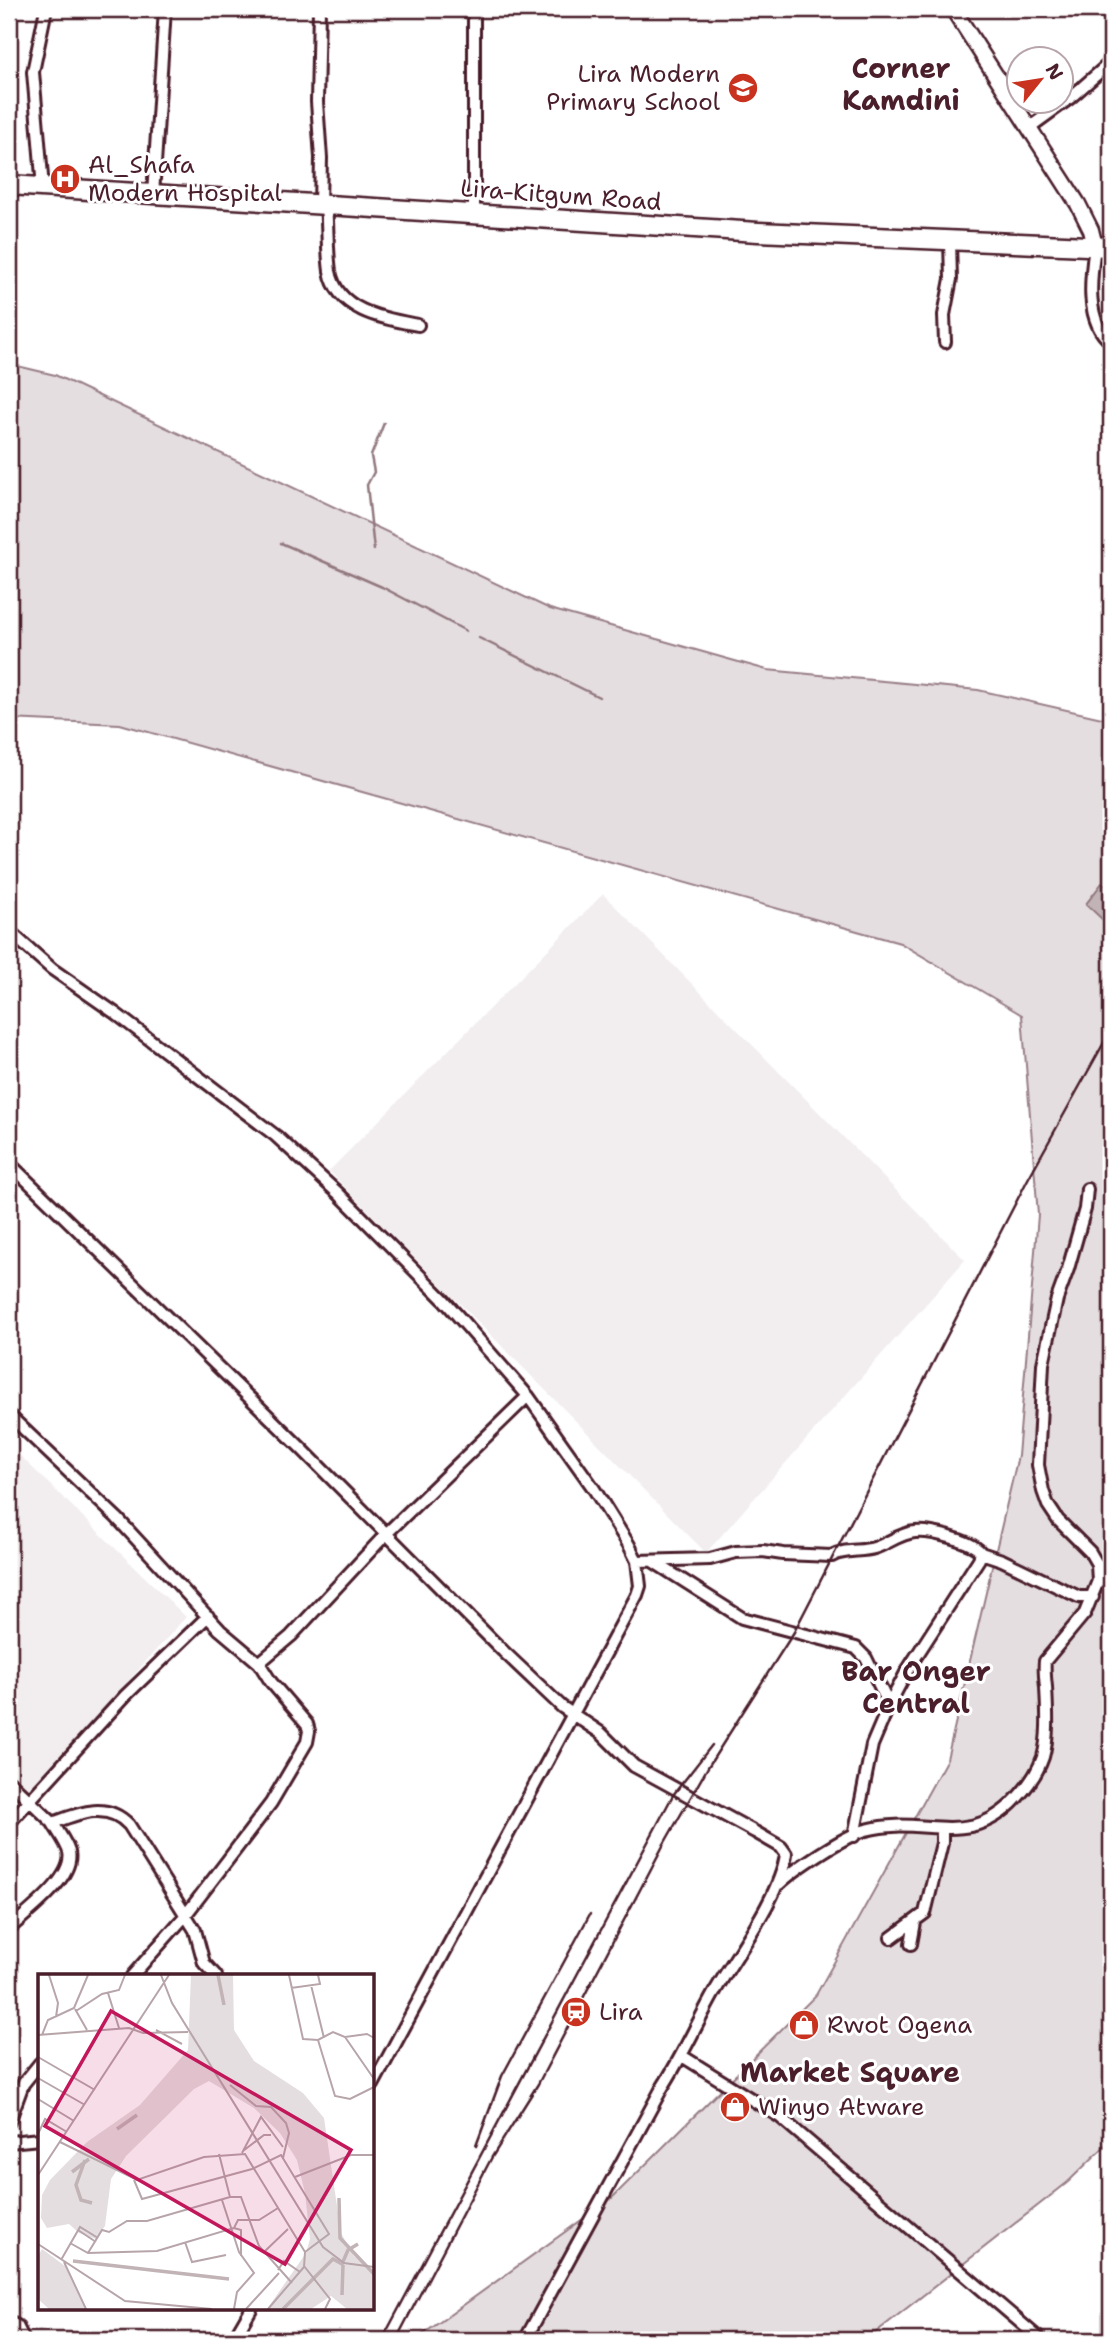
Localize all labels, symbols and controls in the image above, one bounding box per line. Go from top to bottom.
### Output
north arrow [1004,46,1074,116]
district label: Corner Kamdini [842,49,960,119]
place label: Lira Modern Primary School [546,58,721,118]
text: N [1040,59,1069,85]
school or university icon: Lira Modern Primary School [726,71,760,105]
place label: Al_Shafa Modern Hospital [88,149,283,209]
hospital icon: Al_Shafa Modern Hospital [48,162,82,196]
street label: Lira-Kitgum Road [459,172,663,218]
district label: Bar Onger Central [841,1652,991,1722]
inset map [38,1974,374,2310]
station icon: Lira [559,1995,593,2029]
place label: Lira [599,1996,643,2028]
shop icon: Rwot Ogena [787,2008,821,2042]
place label: Rwot Ogena [827,2009,972,2041]
district label: Market Square [740,2053,960,2091]
shop icon: Winyo Atware [718,2090,752,2124]
place label: Winyo Atware [758,2091,925,2123]

